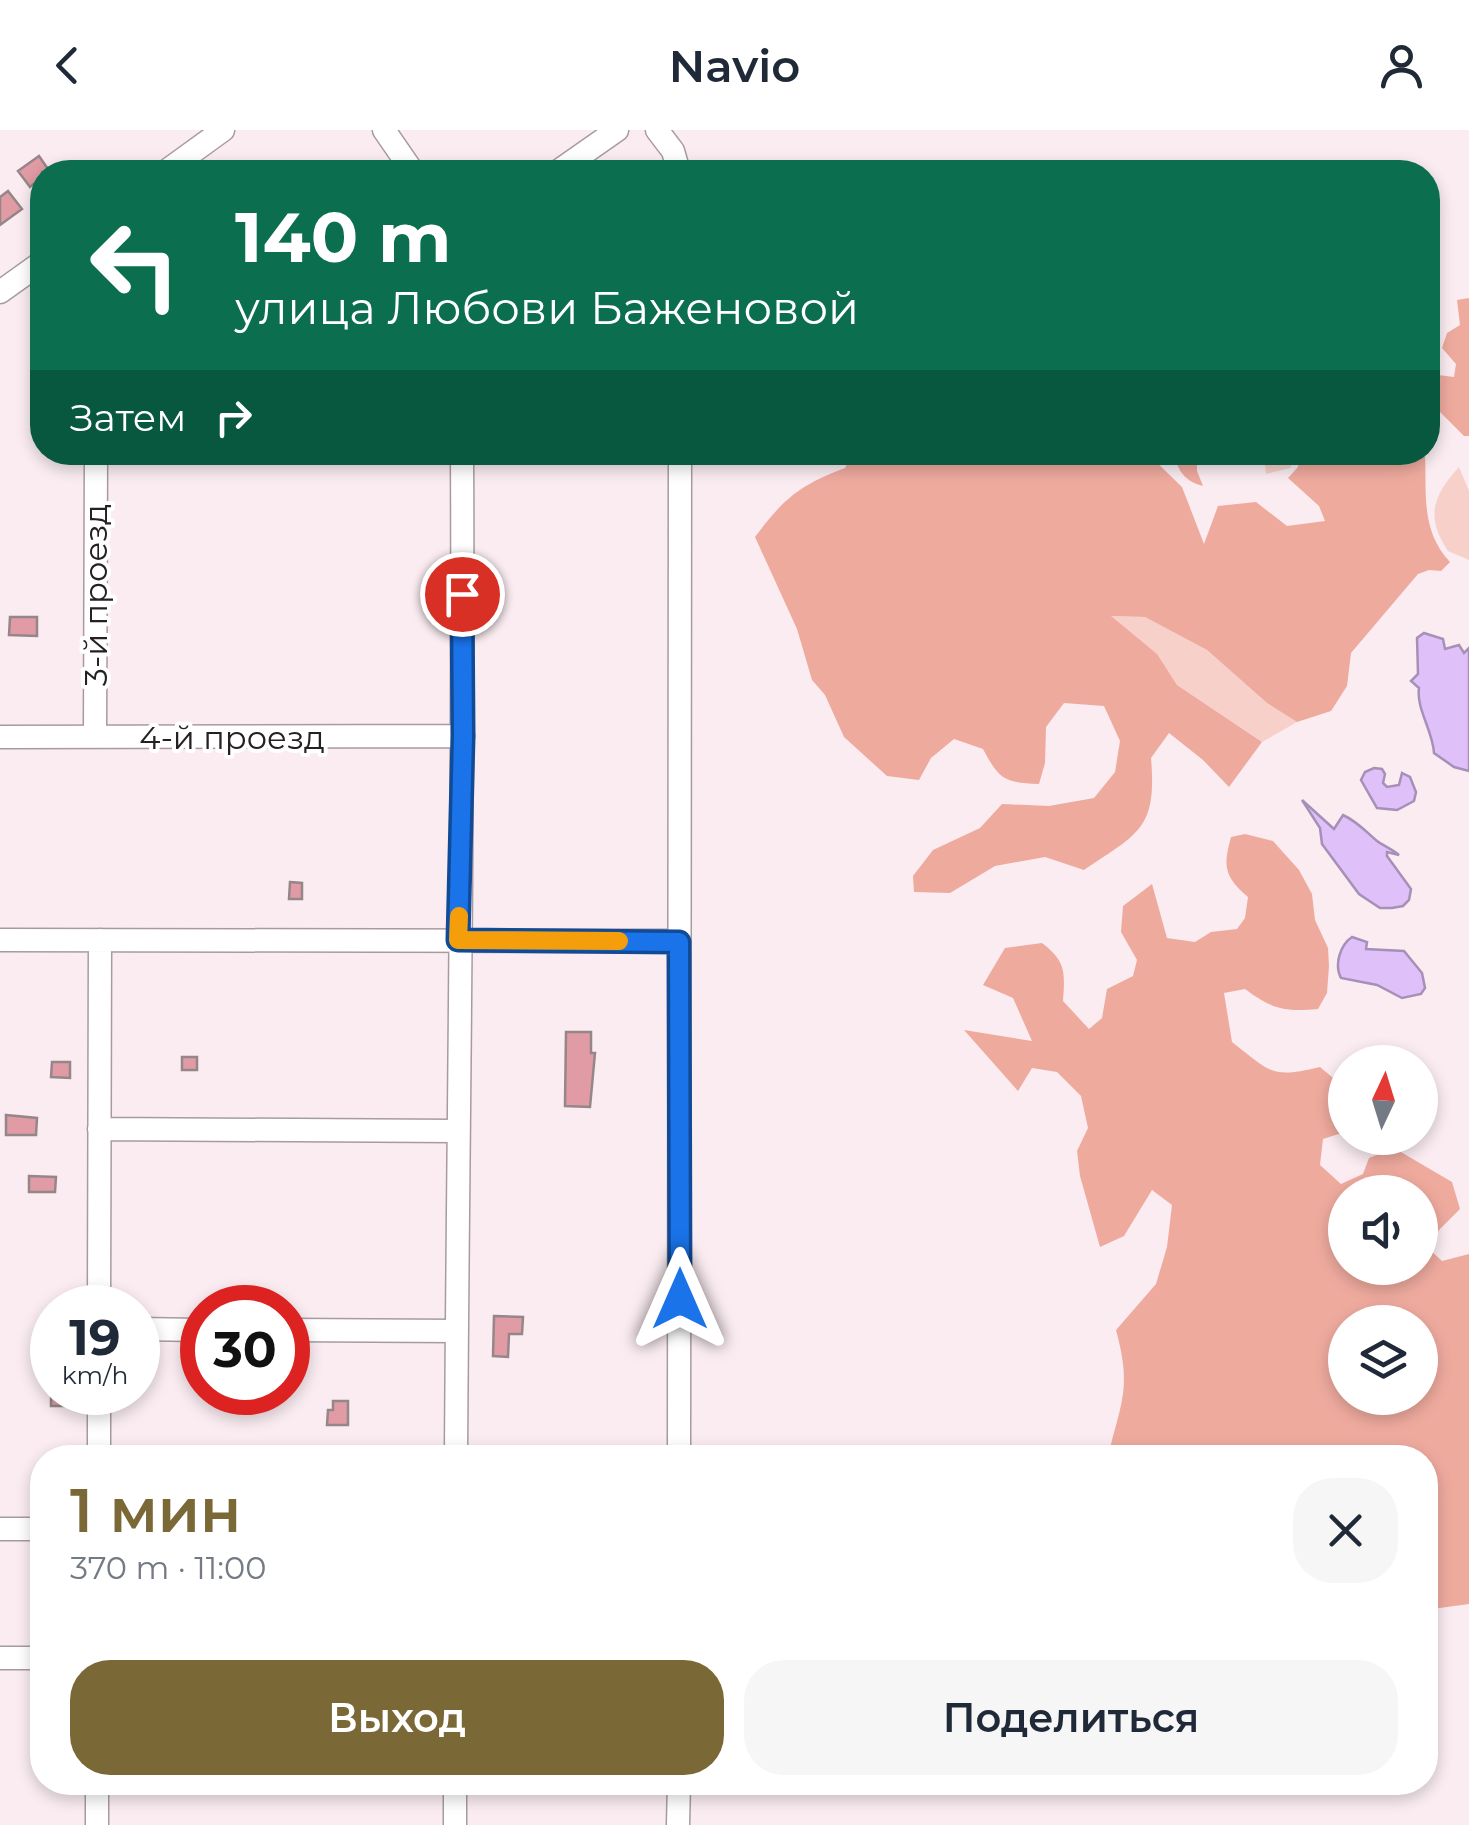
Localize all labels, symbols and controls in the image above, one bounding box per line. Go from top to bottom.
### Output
icon: back [40,38,95,93]
text: Navio [669,38,800,93]
icon: person [1374,38,1429,93]
text: 140 m [235,194,451,280]
icon: left [70,200,200,330]
text: улица Любови Баженовой [235,280,859,335]
icon: right [206,390,261,445]
text: Затем [70,394,186,441]
street label: 3-й проезд [76,504,115,686]
pin [420,552,505,637]
icon: arrive [435,567,490,622]
street label: 4-й проезд [139,718,325,757]
north arrow [1328,1045,1438,1155]
map controls [1328,1045,1438,1415]
button: sound [1328,1175,1438,1285]
position arrow [628,1247,732,1351]
speed limit sign: 30 [180,1285,310,1415]
button: layers [1328,1305,1438,1415]
text: 19 [69,1307,121,1368]
text: km/h [62,1360,128,1390]
text: 1 мин [70,1474,241,1547]
button: close [1293,1478,1398,1583]
text: 370 m · 11:00 [70,1548,266,1587]
button: Выход [70,1660,724,1775]
button: Поделиться [744,1660,1398,1775]

